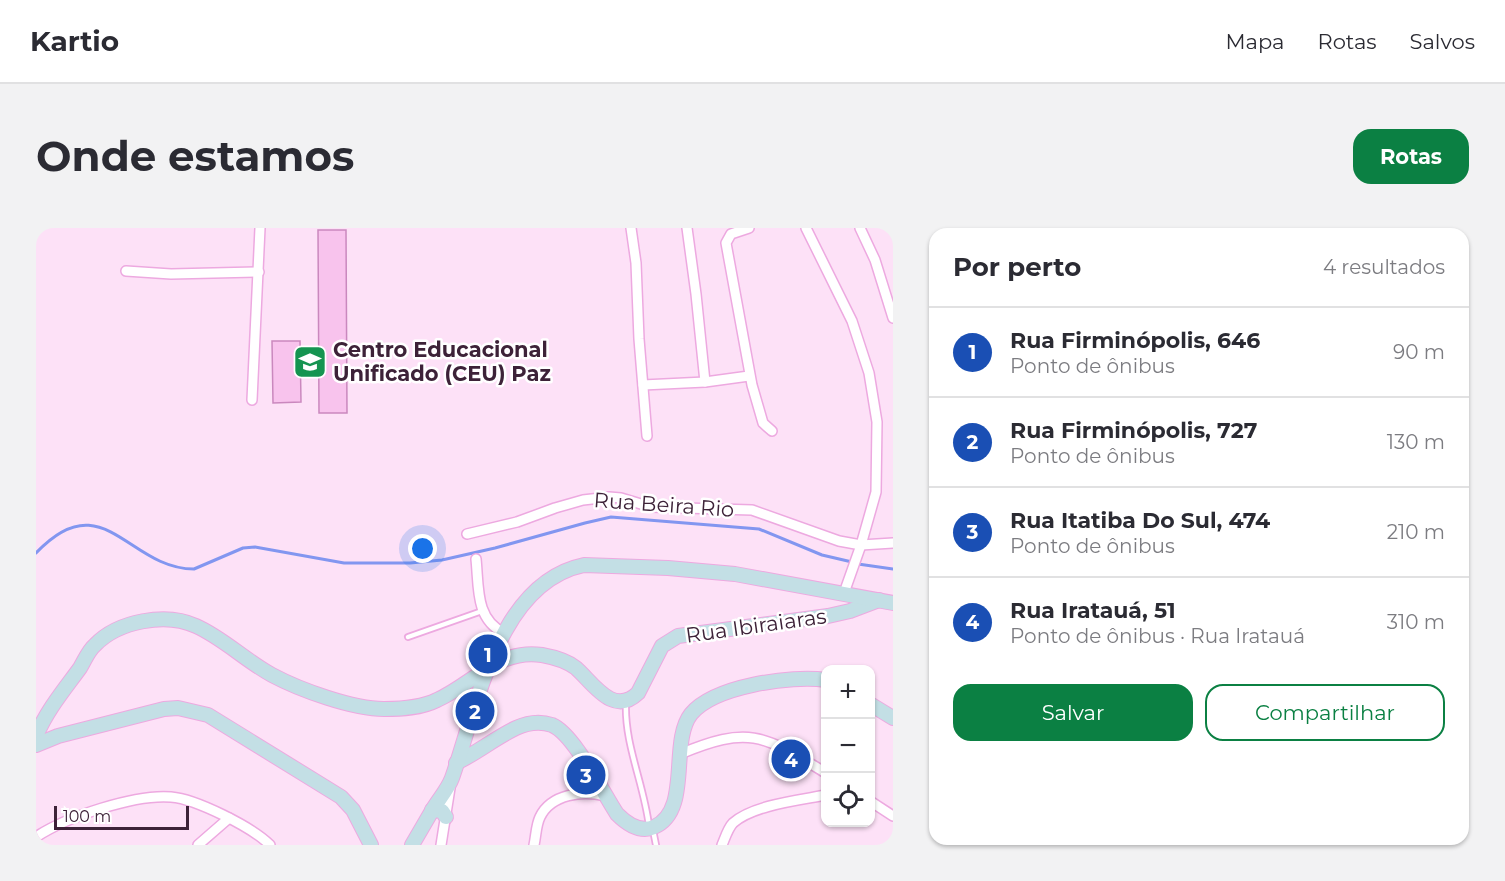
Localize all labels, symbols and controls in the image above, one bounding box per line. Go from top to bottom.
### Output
text: Kartio [30,24,119,58]
text: Mapa [1225,29,1284,54]
text: Rotas [1317,29,1377,54]
text: Salvos [1410,29,1475,54]
button: Rotas [1353,129,1469,184]
text: Onde estamos [36,130,354,182]
text: Por perto [953,251,1081,283]
text: 4 resultados [1323,255,1445,279]
text: Rua Firminópolis, 646 [1010,327,1260,354]
place label: Centro Educacional Unificado (CEU) Paz [333,337,551,386]
text: 1 [969,340,976,364]
text: 90 m [1393,340,1445,364]
school or university icon: Centro Educacional Unificado (CEU) Paz [292,344,328,380]
text: Ponto de ônibus [1010,354,1175,378]
text: Rua Firminópolis, 727 [1010,417,1257,444]
text: 2 [967,430,978,454]
text: 130 m [1387,430,1445,454]
text: Ponto de ônibus [1010,444,1175,468]
street label: Rua Beira Rio [593,487,735,522]
text: Rua Itatiba Do Sul, 474 [1010,507,1270,534]
text: 3 [967,520,978,544]
text: 210 m [1387,520,1445,544]
your location [408,534,437,563]
text: Ponto de ônibus [1010,534,1175,558]
text: Rua Iratauá, 51 [1010,597,1176,624]
street label: Rua Ibiraiaras [684,603,828,648]
text: 4 [966,610,979,634]
text: 310 m [1387,610,1445,634]
text: Ponto de ônibus · Rua Iratauá [1010,624,1305,648]
pin: 1 [468,632,508,676]
map controls [821,665,875,827]
button: + [821,665,875,719]
button: Salvar [953,684,1193,741]
button: Compartilhar [1205,684,1445,741]
pin: 2 [456,688,494,734]
button: − [821,719,875,773]
pin: 4 [772,736,810,782]
pin: 3 [566,752,606,798]
button: locate [821,773,875,827]
scale bar [54,803,189,830]
text: 100 m [63,807,111,826]

